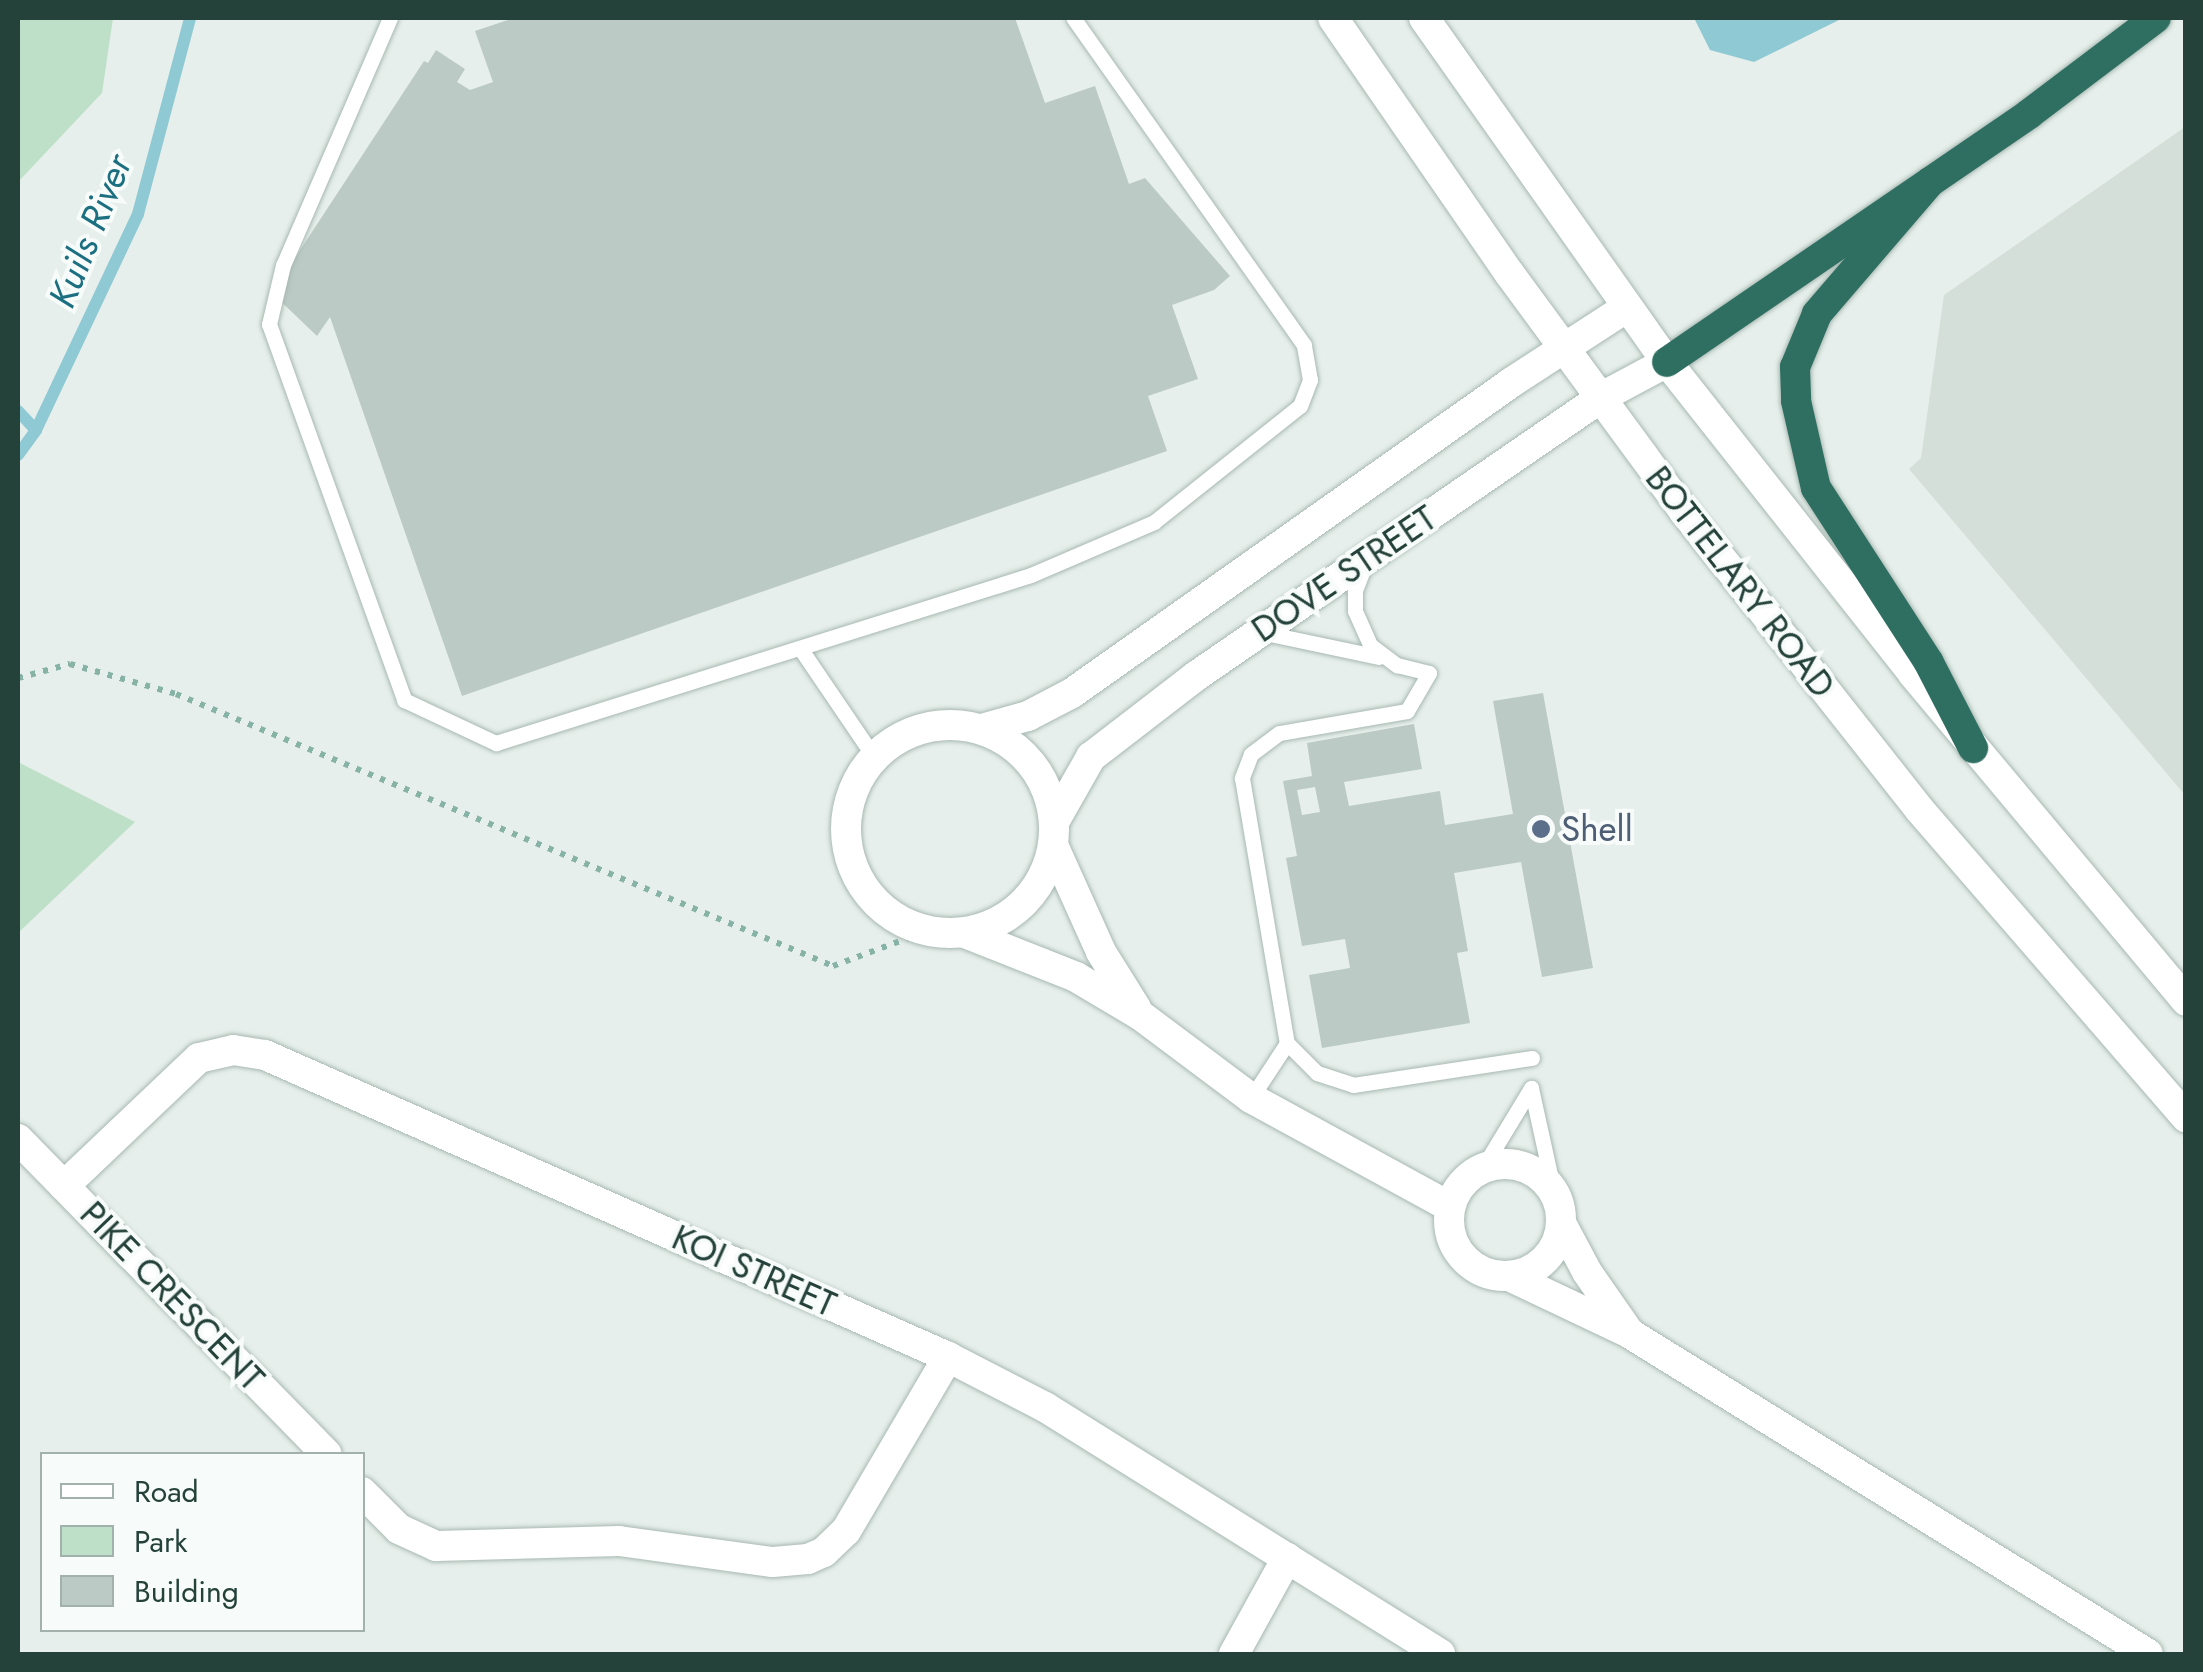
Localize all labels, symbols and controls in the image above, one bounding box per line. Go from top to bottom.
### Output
water label: Kuils River [39,148,141,314]
street label: BOTTELARY ROAD [1637,458,1843,706]
street label: DOVE STREET [1244,497,1444,651]
place label: Shell [1561,808,1633,850]
marker: Shell [1530,818,1552,840]
street label: PIKE CRESCENT [71,1193,273,1399]
street label: KOI STREET [666,1216,842,1326]
legend [40,1452,365,1632]
text: Road [134,1470,199,1513]
text: Park [134,1520,187,1563]
text: Building [134,1570,239,1613]

